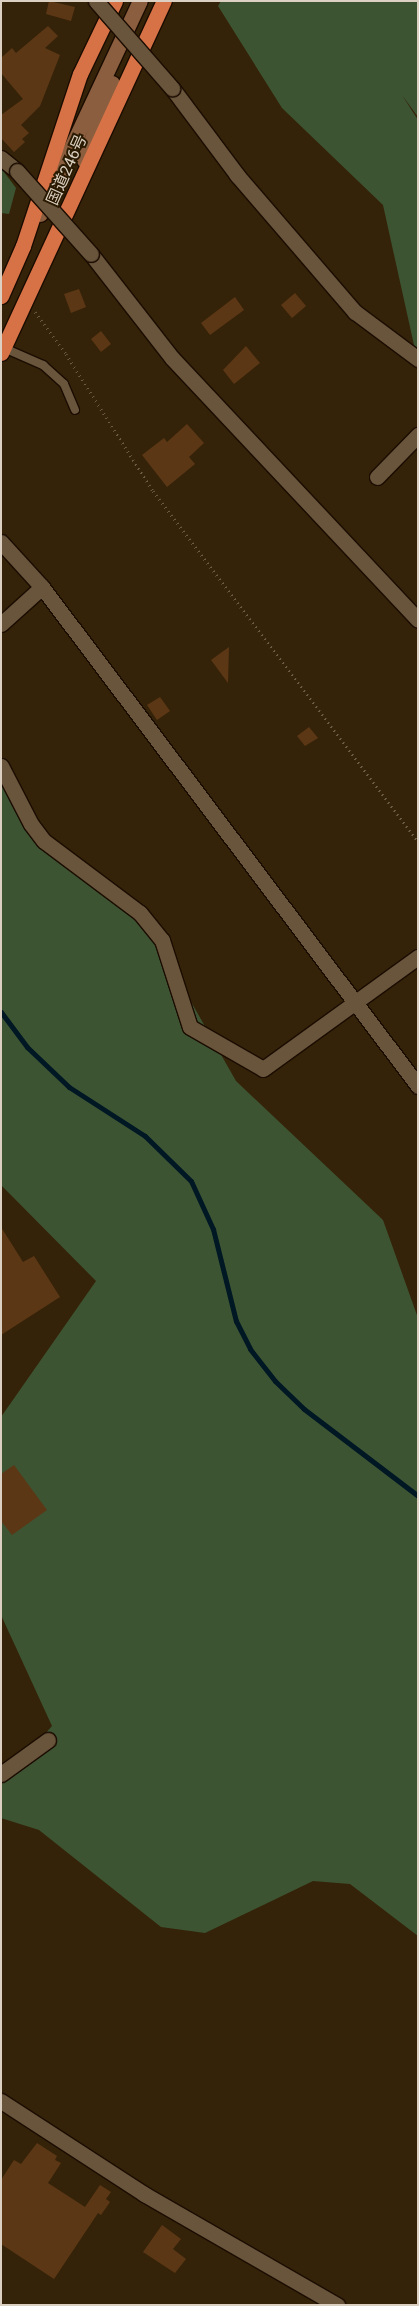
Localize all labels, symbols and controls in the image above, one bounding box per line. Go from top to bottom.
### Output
street label: 国道246号 [43,132,91,208]

